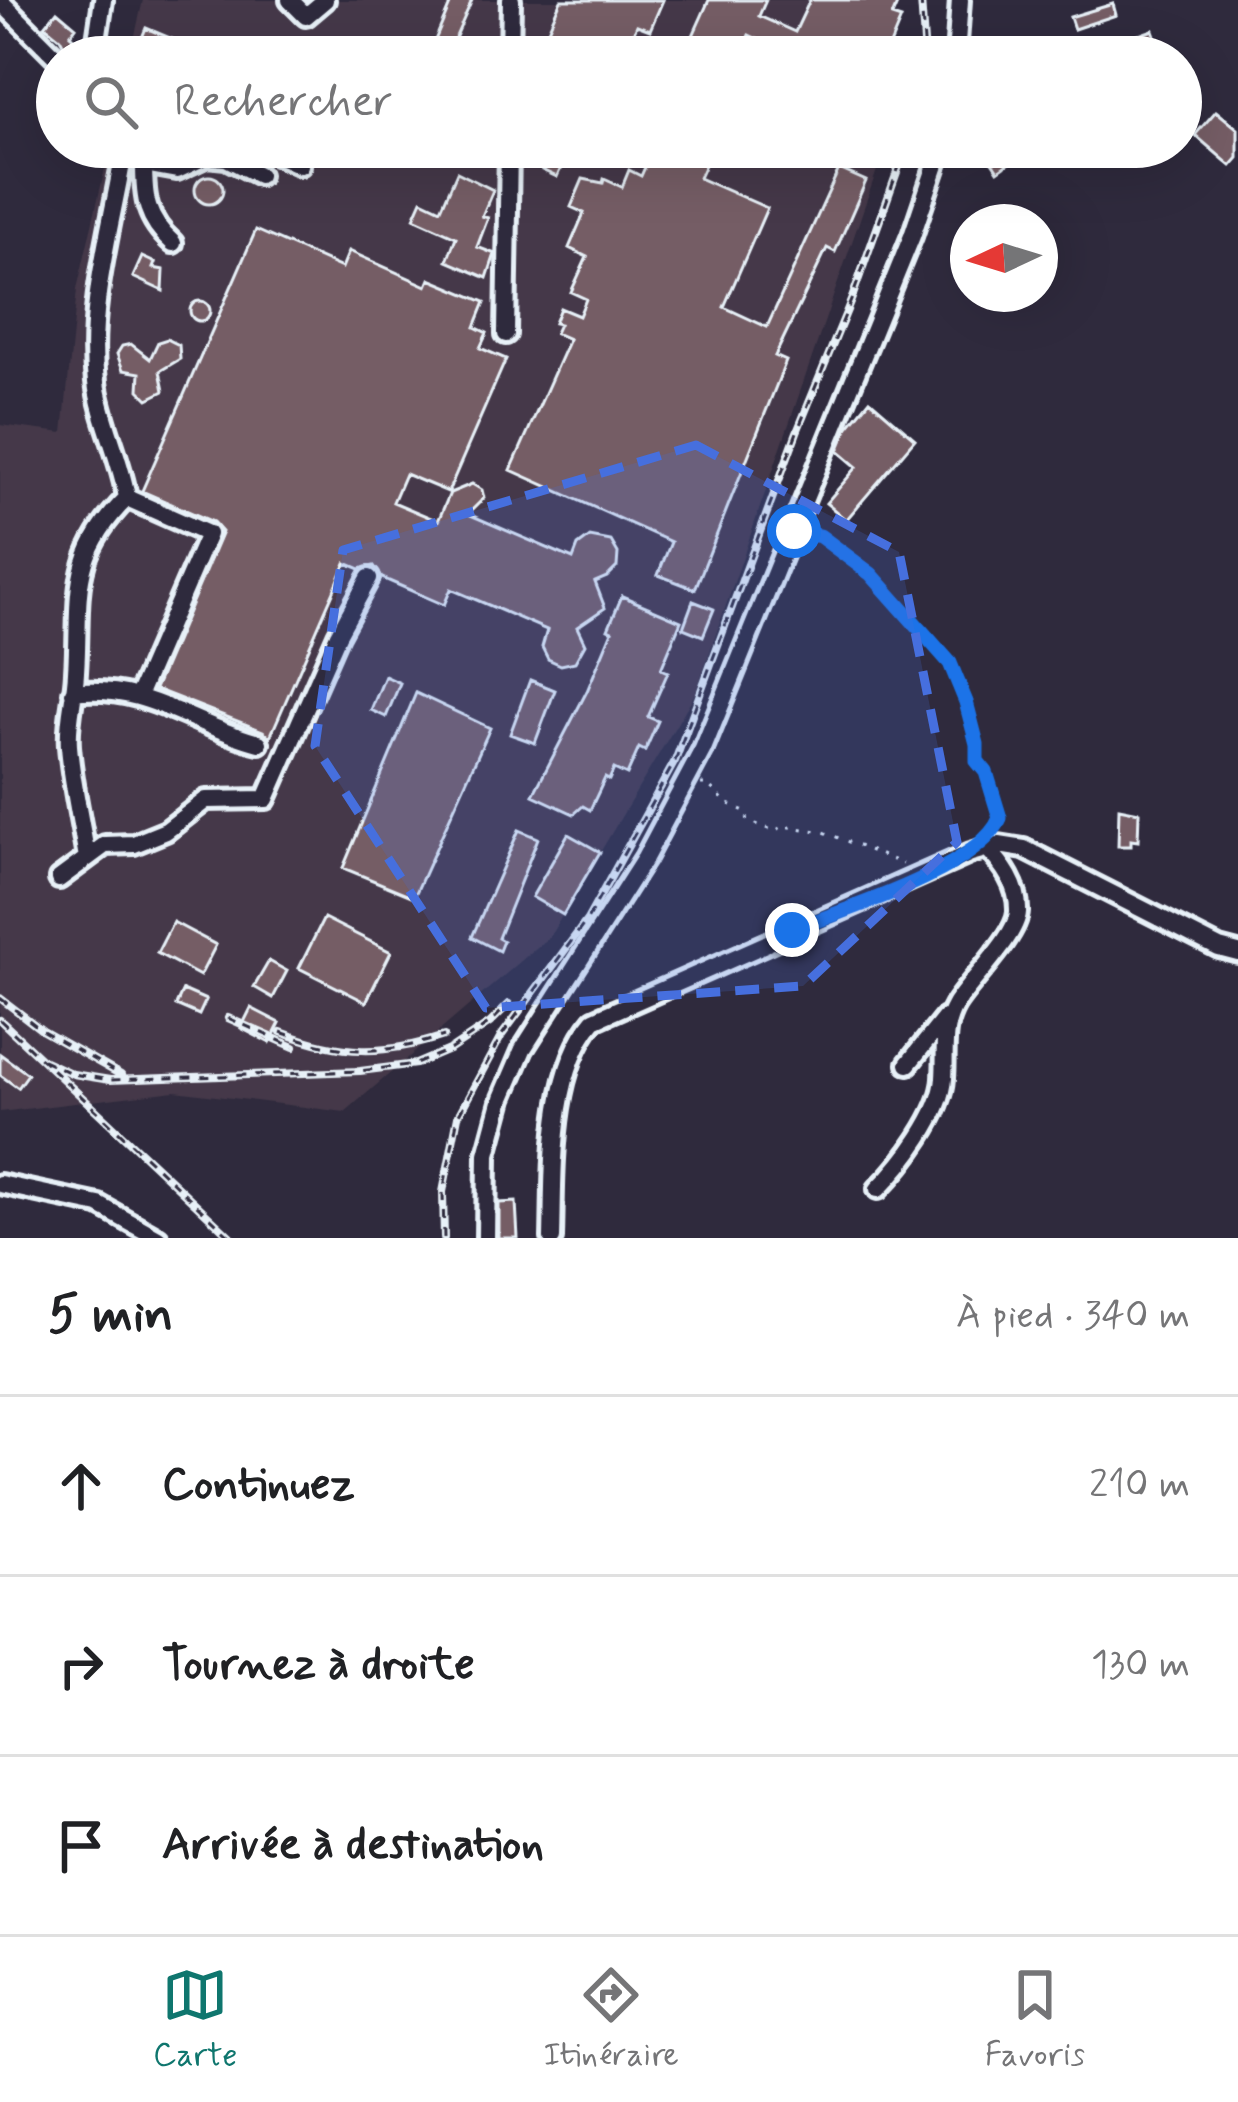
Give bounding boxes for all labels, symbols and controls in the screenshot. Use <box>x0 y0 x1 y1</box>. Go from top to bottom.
search box <box>36 36 1202 168</box>
icon: search <box>78 69 144 135</box>
text: Rechercher <box>174 73 393 132</box>
north arrow <box>950 204 1058 312</box>
route start <box>767 504 821 558</box>
route end <box>765 903 819 957</box>
text: 5 min <box>48 1283 173 1349</box>
text: À pied · 340 m <box>956 1291 1190 1342</box>
icon: ahead <box>48 1453 114 1519</box>
text: Continuez <box>162 1456 355 1515</box>
text: 210 m <box>1089 1460 1190 1511</box>
icon: right <box>48 1633 114 1699</box>
text: Tournez à droite <box>162 1636 475 1695</box>
text: 130 m <box>1091 1640 1190 1691</box>
icon: arrive <box>48 1813 114 1879</box>
text: Arrivée à destination <box>162 1816 544 1875</box>
tab: Carte <box>153 1962 238 2078</box>
tab: Itinéraire <box>543 1962 679 2078</box>
tab: Favoris <box>985 1962 1085 2078</box>

